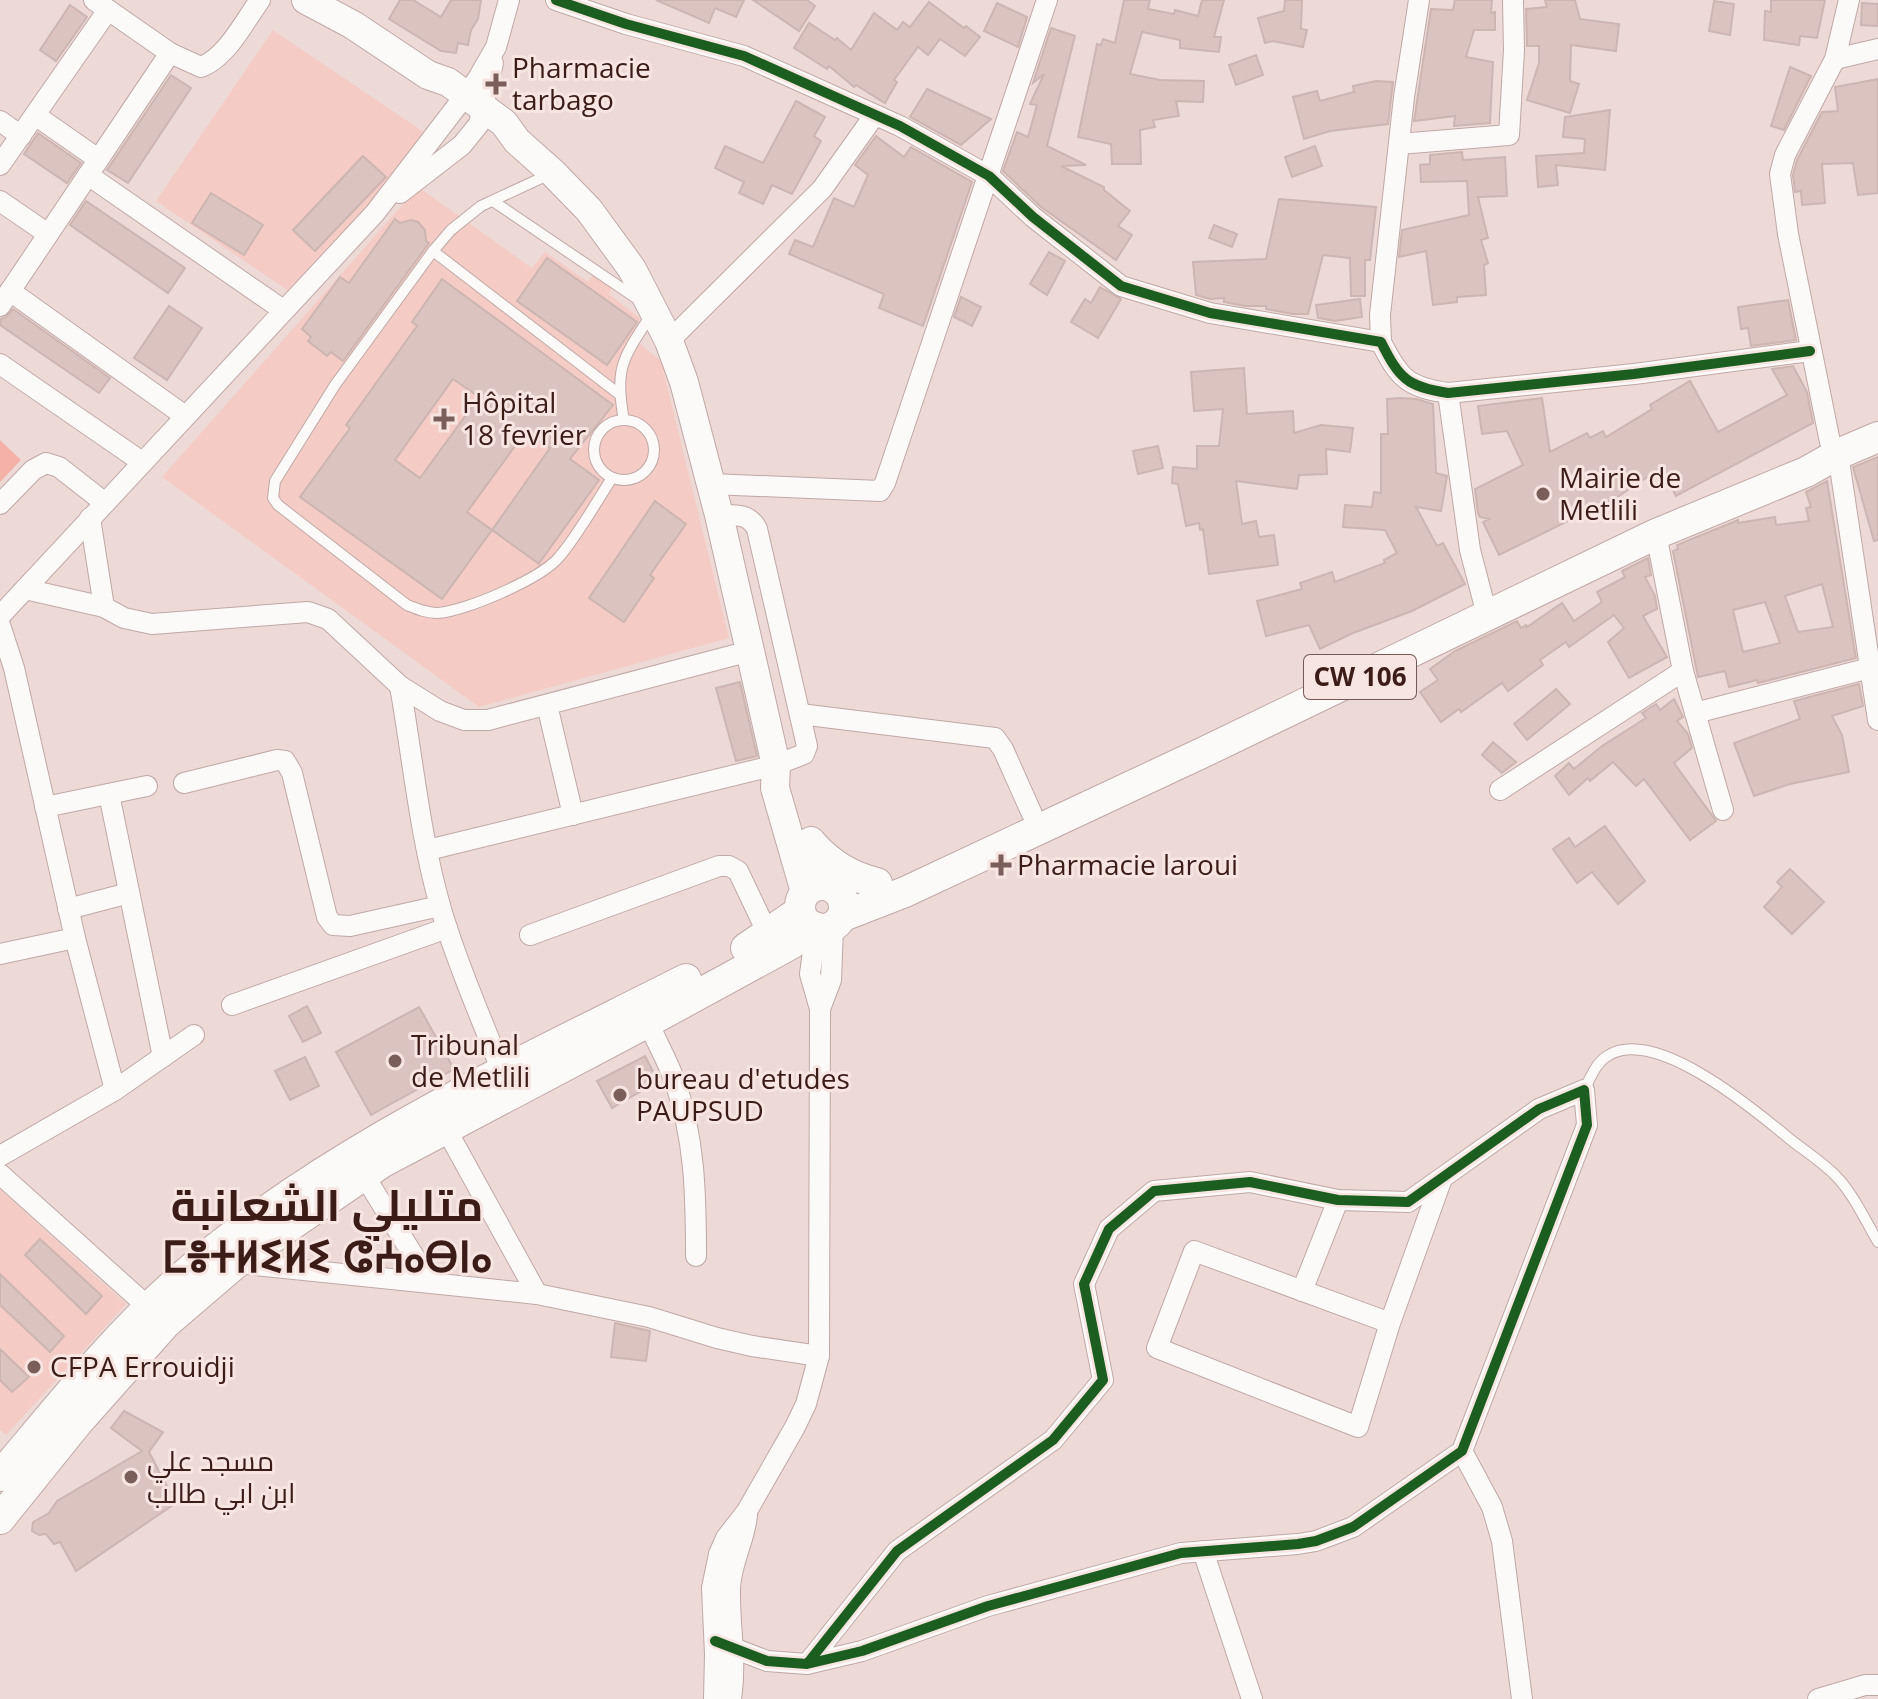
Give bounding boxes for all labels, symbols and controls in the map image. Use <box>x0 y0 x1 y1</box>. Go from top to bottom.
place label: Pharmacie tarbago <box>512 48 651 118</box>
marker: Pharmacie tarbago <box>487 75 505 93</box>
place label: Hôpital 18 fevrier <box>462 383 587 453</box>
marker: Hôpital 18 fevrier <box>433 408 455 430</box>
place label: Mairie de Metlili <box>1559 458 1681 528</box>
marker: Mairie de Metlili <box>1534 485 1552 503</box>
road number: CW 106 <box>1304 655 1416 699</box>
place label: Pharmacie laroui <box>1017 845 1238 883</box>
marker: Pharmacie laroui <box>992 856 1010 874</box>
place label: Tribunal de Metlili <box>411 1025 530 1095</box>
marker: Tribunal de Metlili <box>386 1052 404 1070</box>
place label: bureau d'etudes PAUPSUD <box>636 1059 850 1129</box>
marker: bureau d'etudes PAUPSUD <box>611 1086 629 1104</box>
district label: متليلي الشعانبة ⵎⴻⵜⵍⵉⵍⵉ ⵛⵄⴰⴱⵏⴰ <box>162 1174 492 1285</box>
place label: CFPA Errouidji <box>50 1347 235 1385</box>
marker: CFPA Errouidji <box>25 1358 43 1376</box>
place label: مسجد علي ابن ابي طالب <box>147 1441 296 1515</box>
marker: مسجد علي ابن ابي طالب <box>122 1468 140 1486</box>

